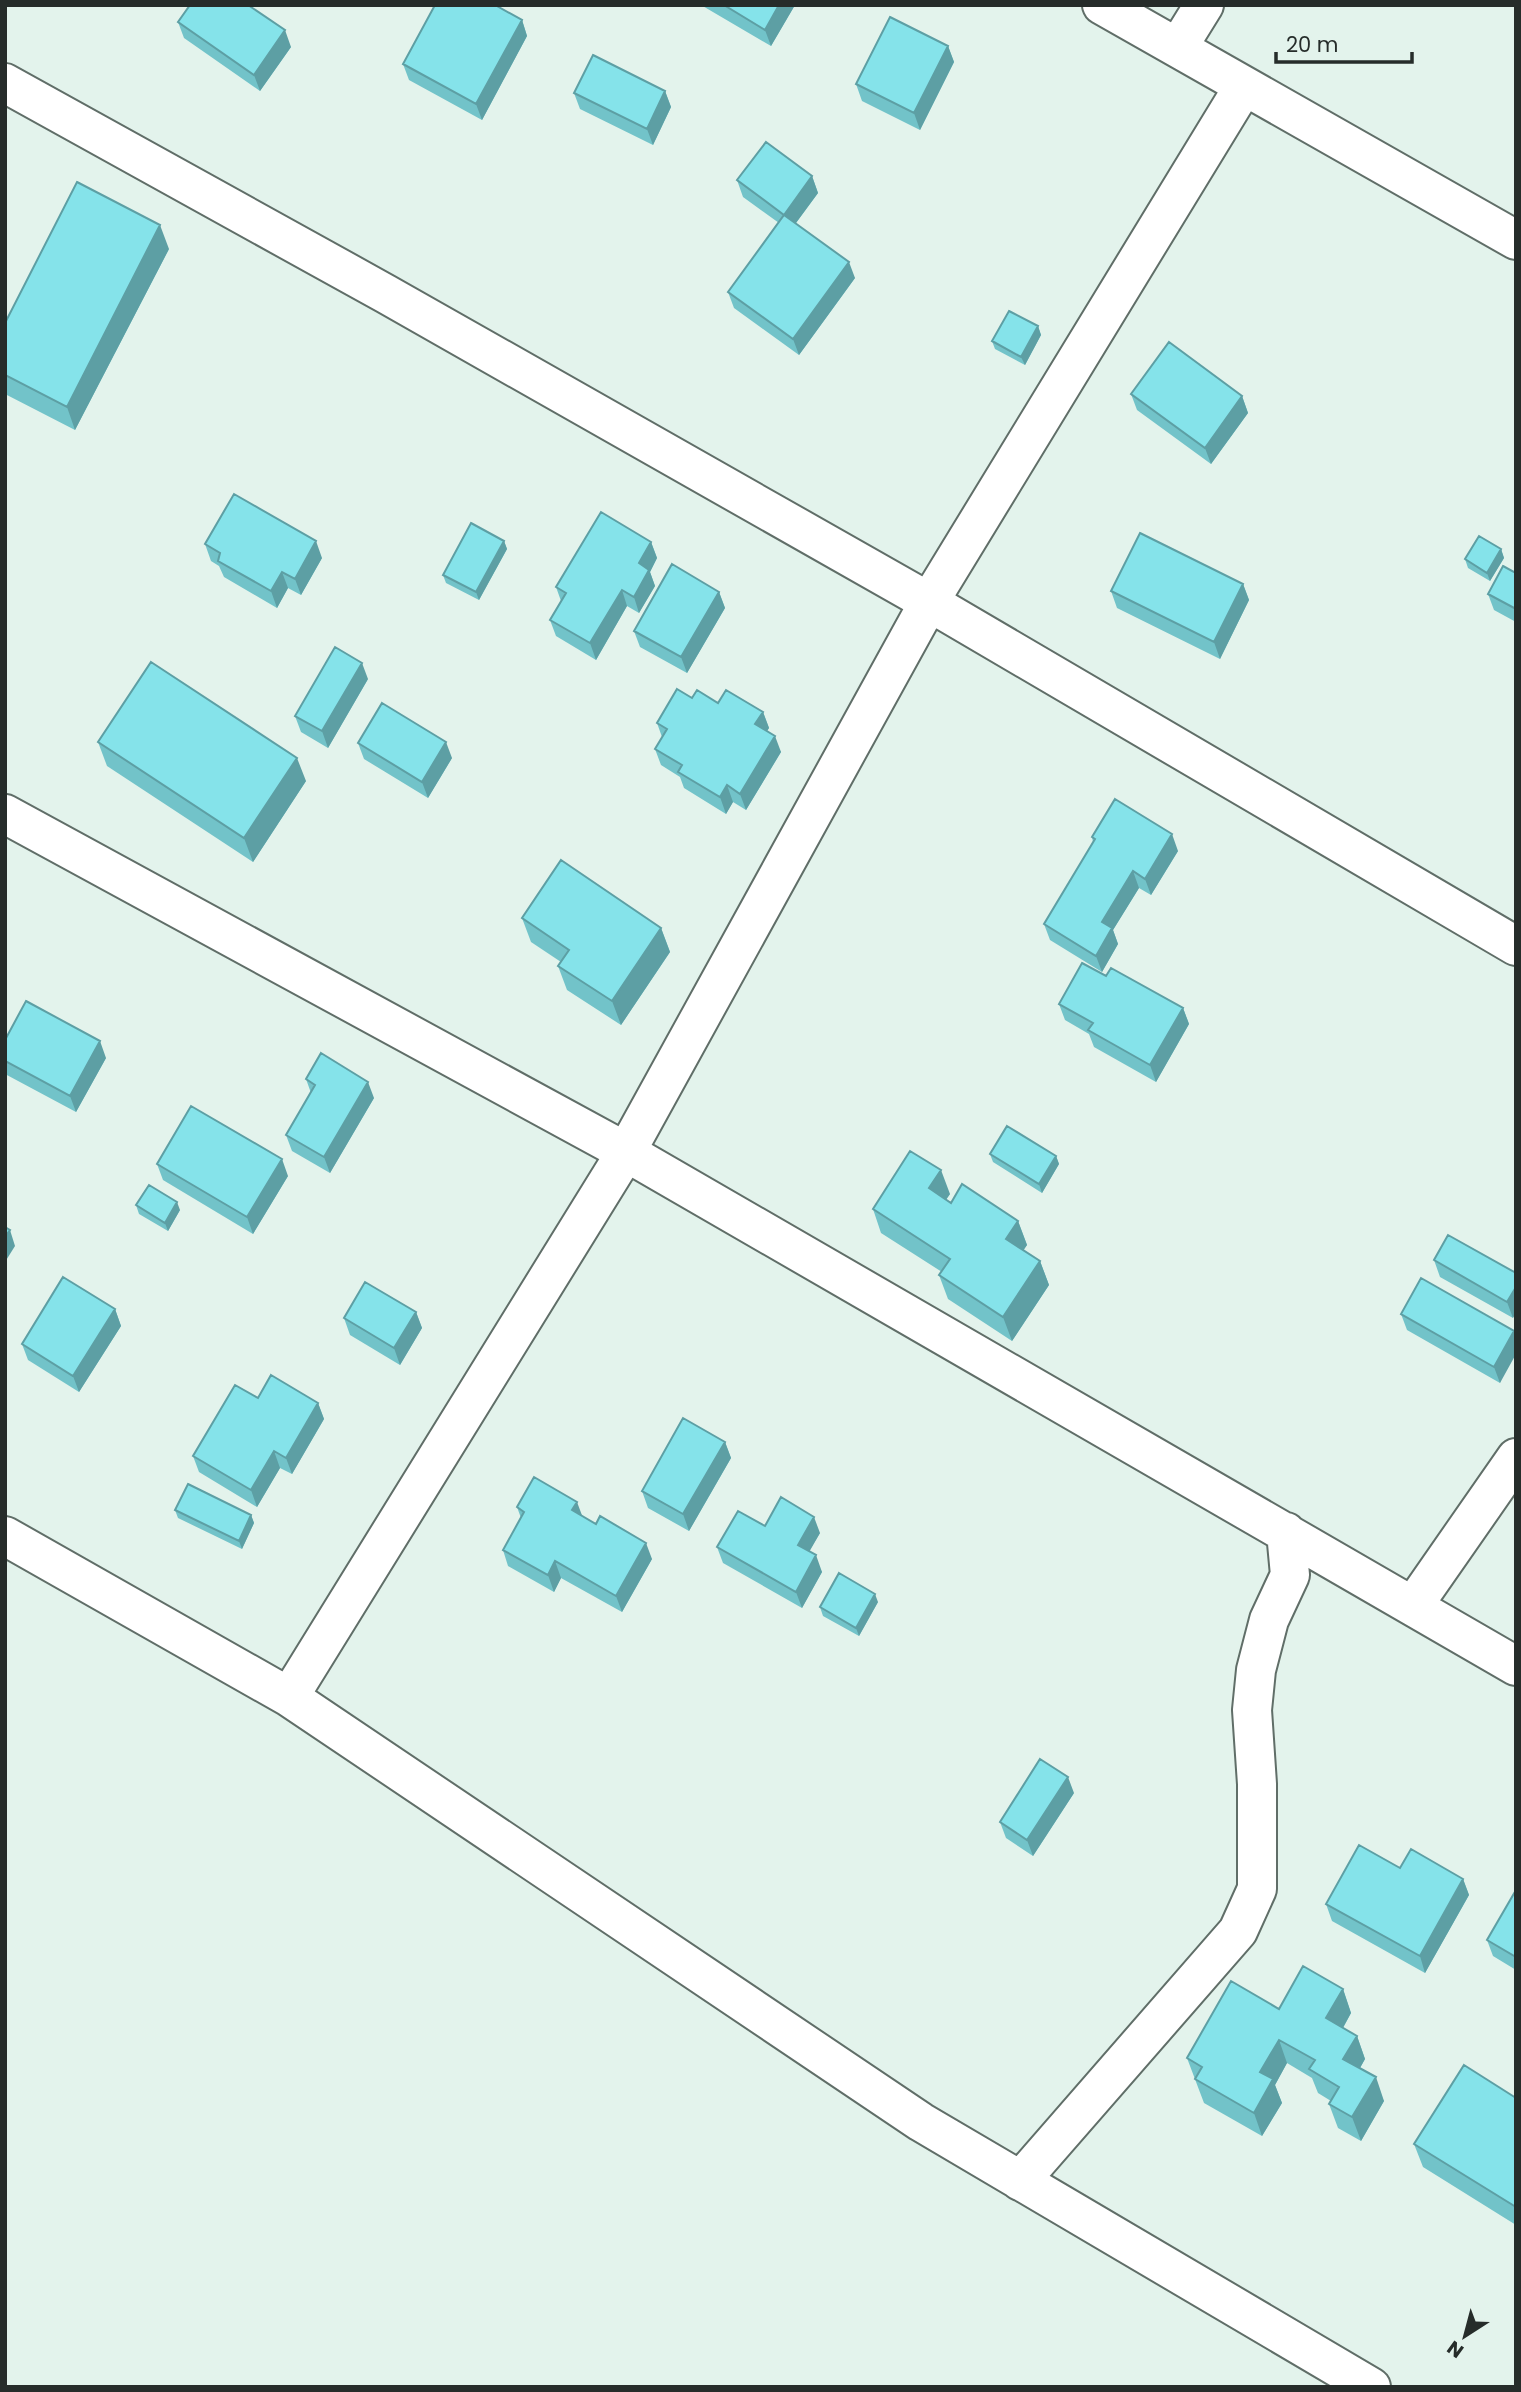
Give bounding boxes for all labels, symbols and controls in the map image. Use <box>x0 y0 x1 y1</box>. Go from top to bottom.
scale bar <box>1276 21 1412 65</box>
text: 20 m <box>1286 30 1339 59</box>
north arrow <box>1430 2301 1500 2371</box>
text: N <box>1442 2334 1469 2364</box>

